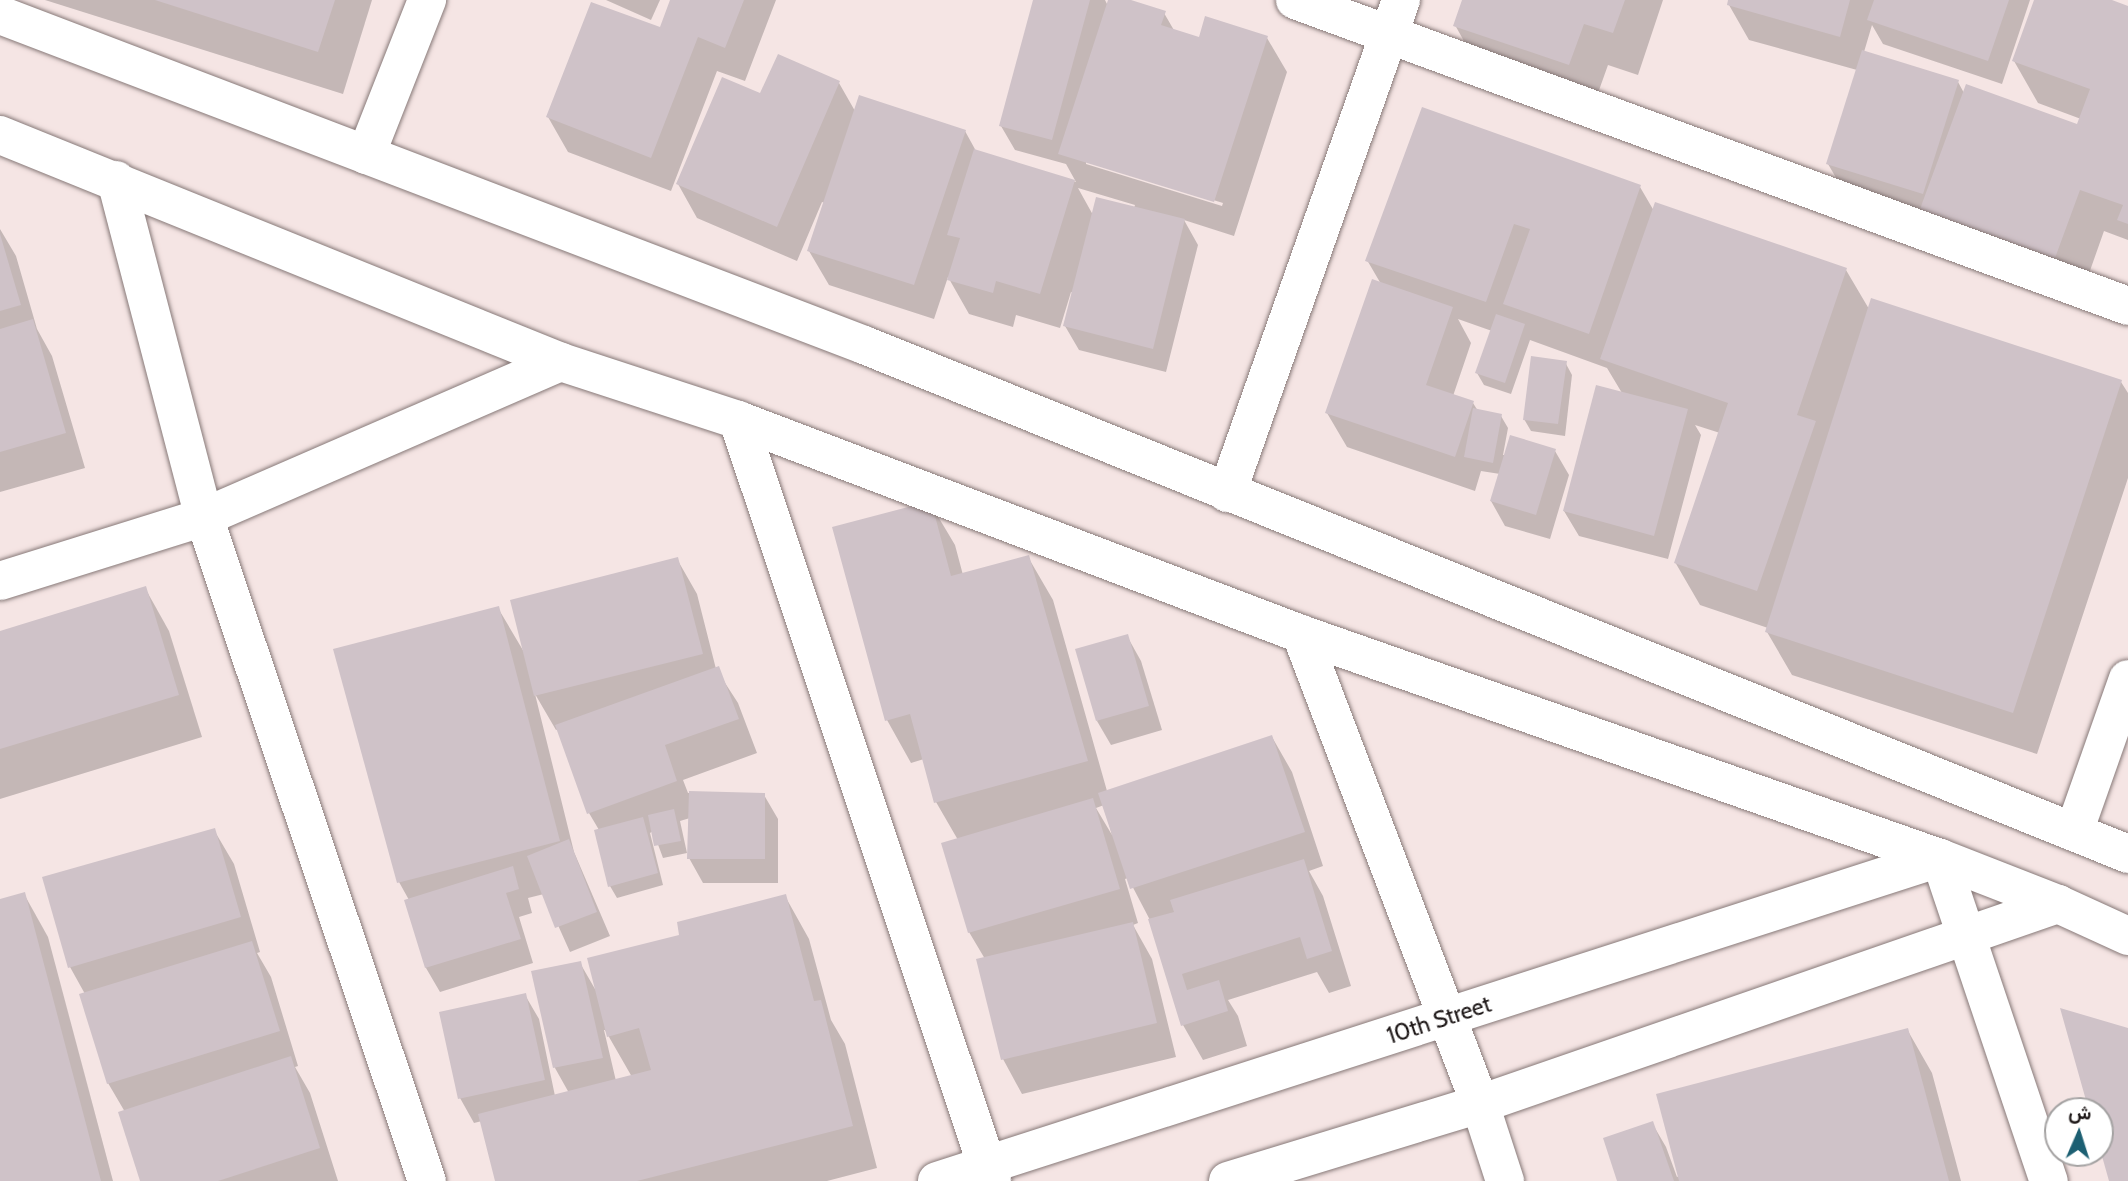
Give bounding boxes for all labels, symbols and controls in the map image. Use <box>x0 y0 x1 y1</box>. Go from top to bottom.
street label: 10th Street <box>1383 990 1495 1050</box>
north arrow <box>2044 1097 2114 1167</box>
text: ش <box>2068 1100 2092 1125</box>

